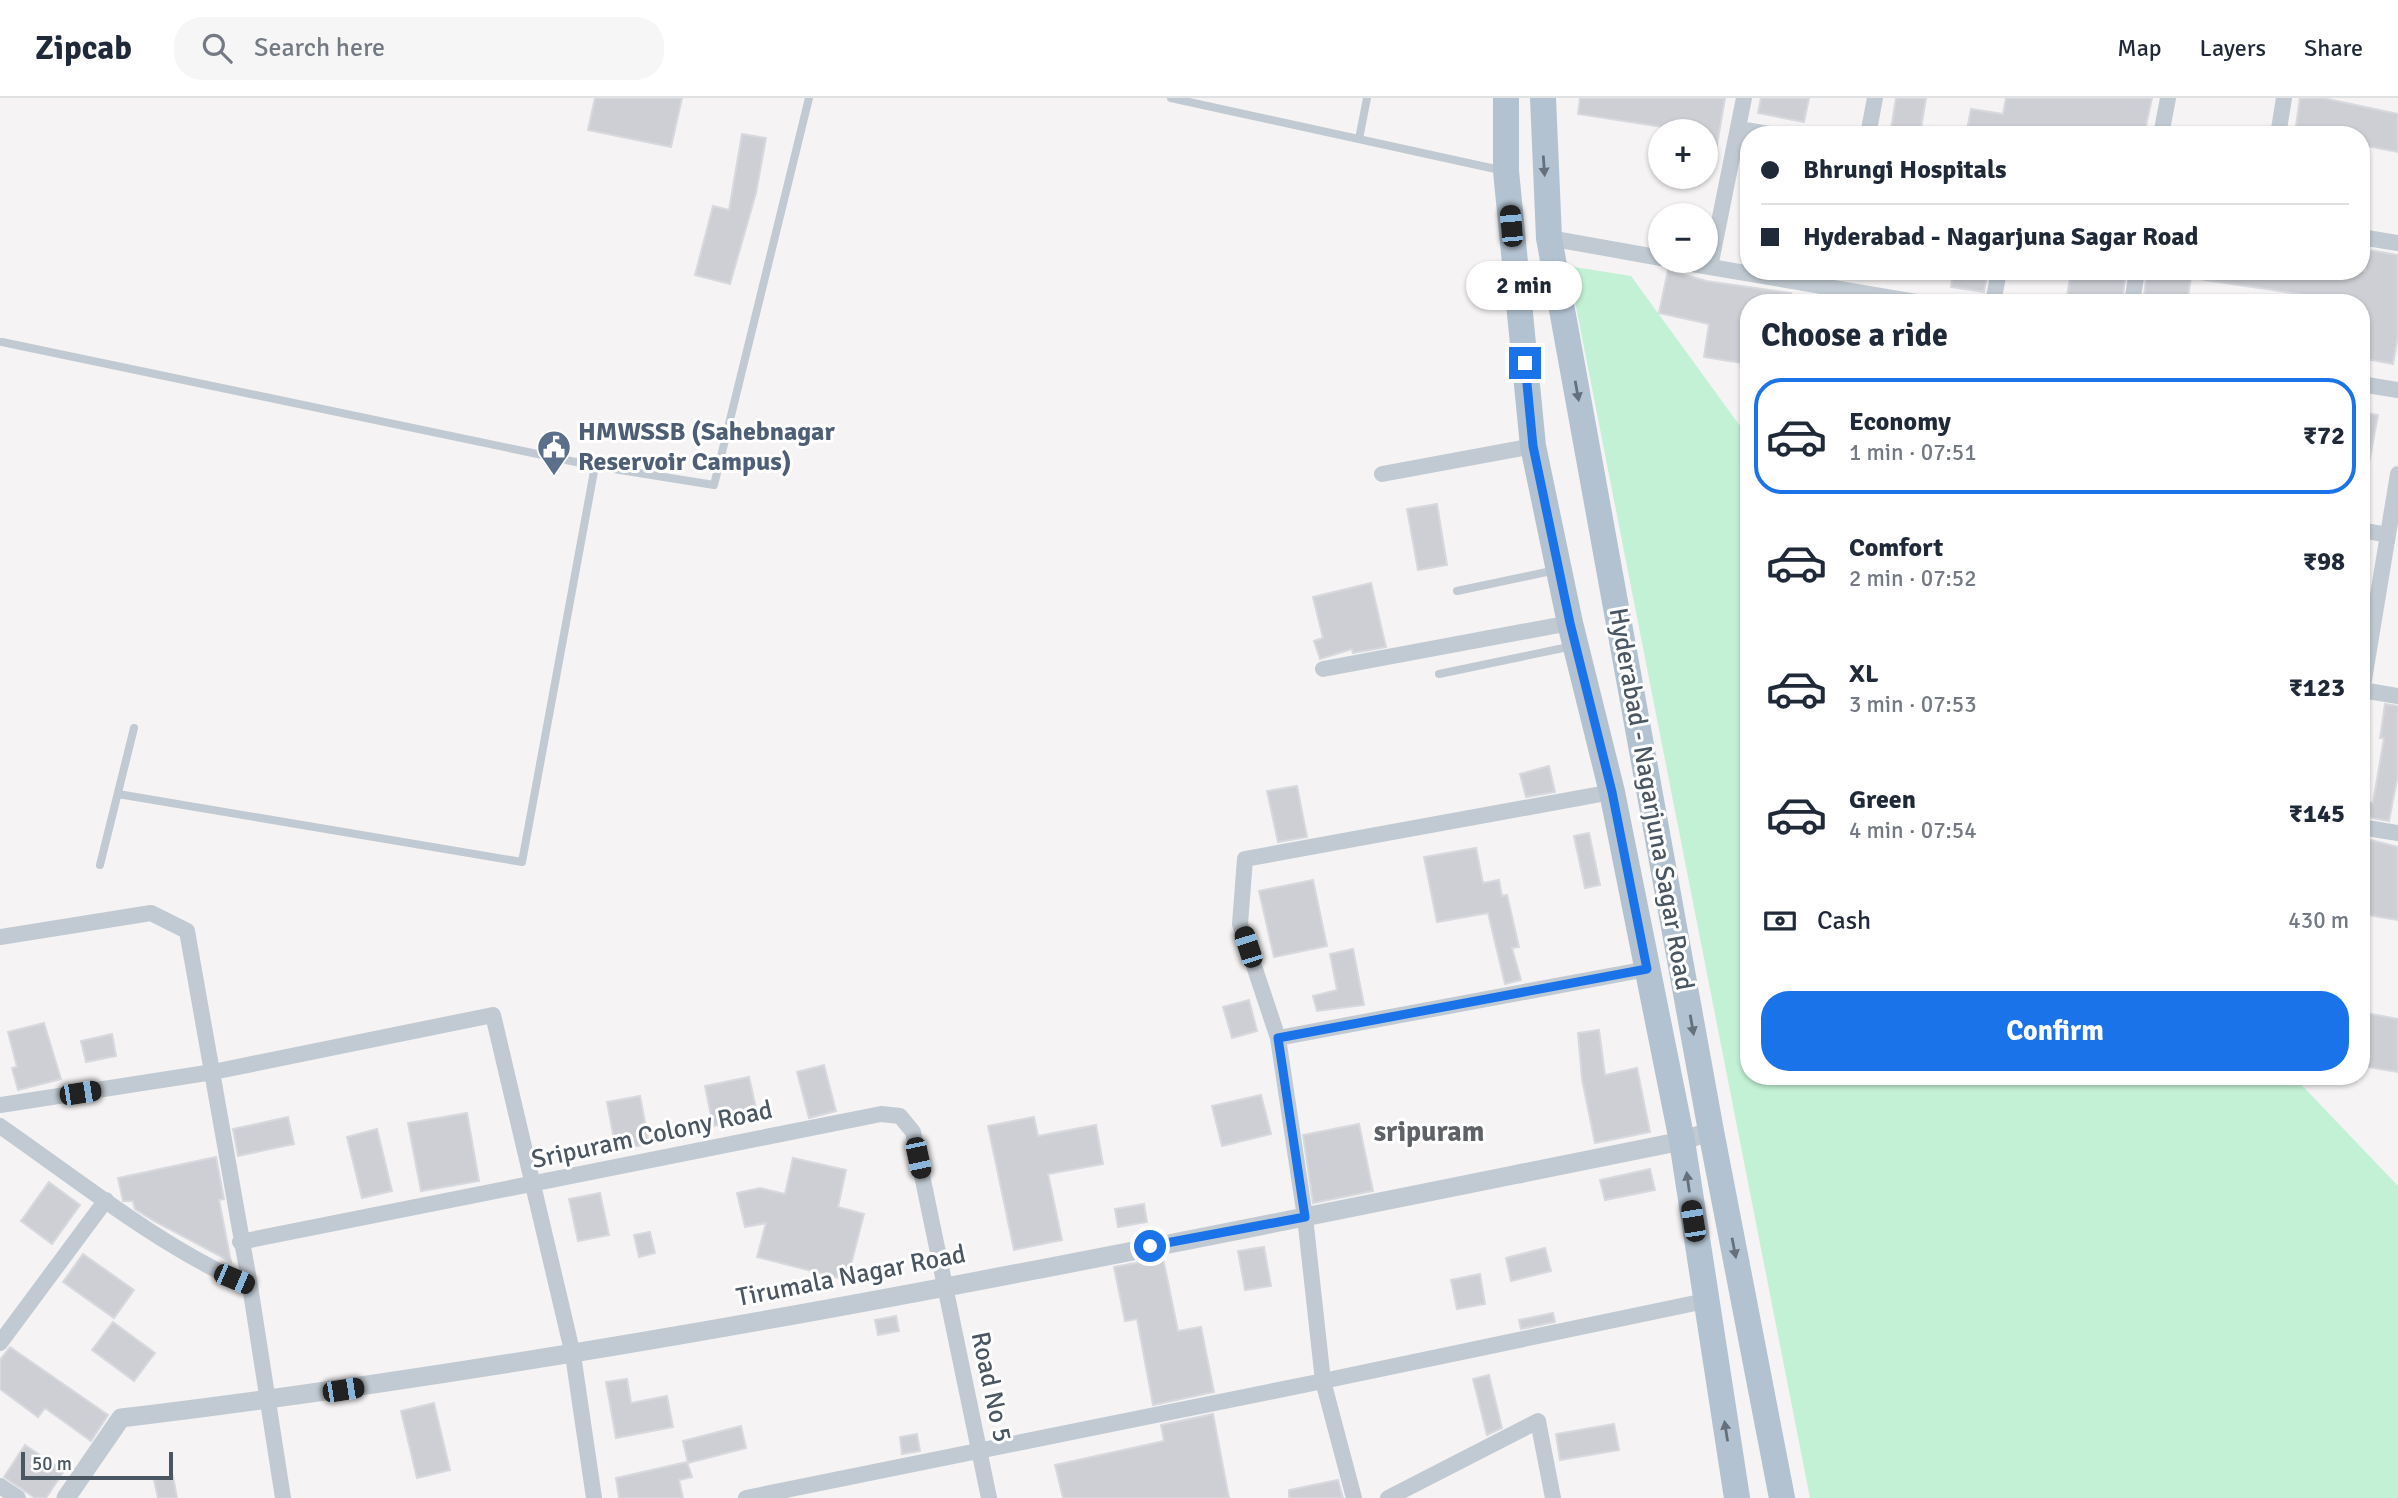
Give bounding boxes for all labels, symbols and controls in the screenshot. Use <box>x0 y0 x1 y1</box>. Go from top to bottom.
search box <box>174 17 664 80</box>
text: Zipcab <box>35 28 132 69</box>
icon: search <box>198 29 236 67</box>
text: Search here <box>254 32 385 64</box>
text: Map <box>2117 33 2162 63</box>
text: Layers <box>2200 33 2266 63</box>
text: Share <box>2304 33 2363 63</box>
map controls <box>1648 119 1718 273</box>
button: + <box>1648 119 1718 189</box>
text: Bhrungi Hospitals <box>1803 154 2007 186</box>
one-way arrow <box>1539 155 1550 177</box>
button: − <box>1648 203 1718 273</box>
car <box>1499 204 1524 248</box>
text: Hyderabad - Nagarjuna Sagar Road <box>1803 221 2198 253</box>
callout: 2 min <box>1467 261 1583 310</box>
text: 2 min <box>1496 271 1552 300</box>
text: Choose a ride <box>1761 316 1948 355</box>
route end <box>1509 347 1541 379</box>
one-way arrow <box>1572 380 1583 402</box>
icon: car <box>1765 405 1828 468</box>
text: Economy <box>1849 406 1951 438</box>
place label: HMWSSB (Sahebnagar Reservoir Campus) <box>578 416 835 478</box>
text: ₹72 <box>2303 420 2345 452</box>
public building icon: HMWSSB (Sahebnagar Reservoir Campus) <box>535 428 573 477</box>
text: 1 min · 07:51 <box>1849 438 1977 467</box>
icon: car <box>1765 531 1828 594</box>
text: Comfort <box>1849 532 1943 564</box>
text: ₹98 <box>2303 546 2345 578</box>
text: 2 min · 07:52 <box>1849 564 1977 593</box>
street label: Hyderabad - Nagarjuna Sagar Road <box>1602 605 1700 993</box>
icon: car <box>1765 657 1828 720</box>
text: XL <box>1849 658 1879 690</box>
text: ₹123 <box>2289 672 2345 704</box>
text: 3 min · 07:53 <box>1849 690 1977 719</box>
icon: car <box>1765 783 1828 846</box>
text: Green <box>1849 784 1916 816</box>
text: ₹145 <box>2289 798 2345 830</box>
text: 4 min · 07:54 <box>1849 816 1977 845</box>
icon: cash <box>1761 902 1799 940</box>
text: Cash <box>1817 905 1871 937</box>
text: 430 m <box>2288 906 2349 935</box>
car <box>1232 924 1265 970</box>
button: Confirm <box>1761 991 2349 1071</box>
one-way arrow <box>1686 1014 1697 1036</box>
car <box>58 1079 103 1107</box>
street label: Sripuram Colony Road <box>528 1094 776 1176</box>
district label: sripuram <box>1374 1115 1484 1149</box>
car <box>904 1135 933 1181</box>
one-way arrow <box>1682 1170 1693 1192</box>
car <box>1680 1199 1707 1243</box>
route start <box>1134 1230 1166 1262</box>
one-way arrow <box>1728 1237 1739 1259</box>
street label: Tirumala Nagar Road <box>734 1238 968 1314</box>
car <box>211 1261 258 1297</box>
street label: Road No 5 <box>964 1329 1018 1445</box>
car <box>321 1376 366 1404</box>
one-way arrow <box>1720 1420 1731 1442</box>
scale bar <box>21 1449 173 1481</box>
text: 50 m <box>32 1452 72 1476</box>

